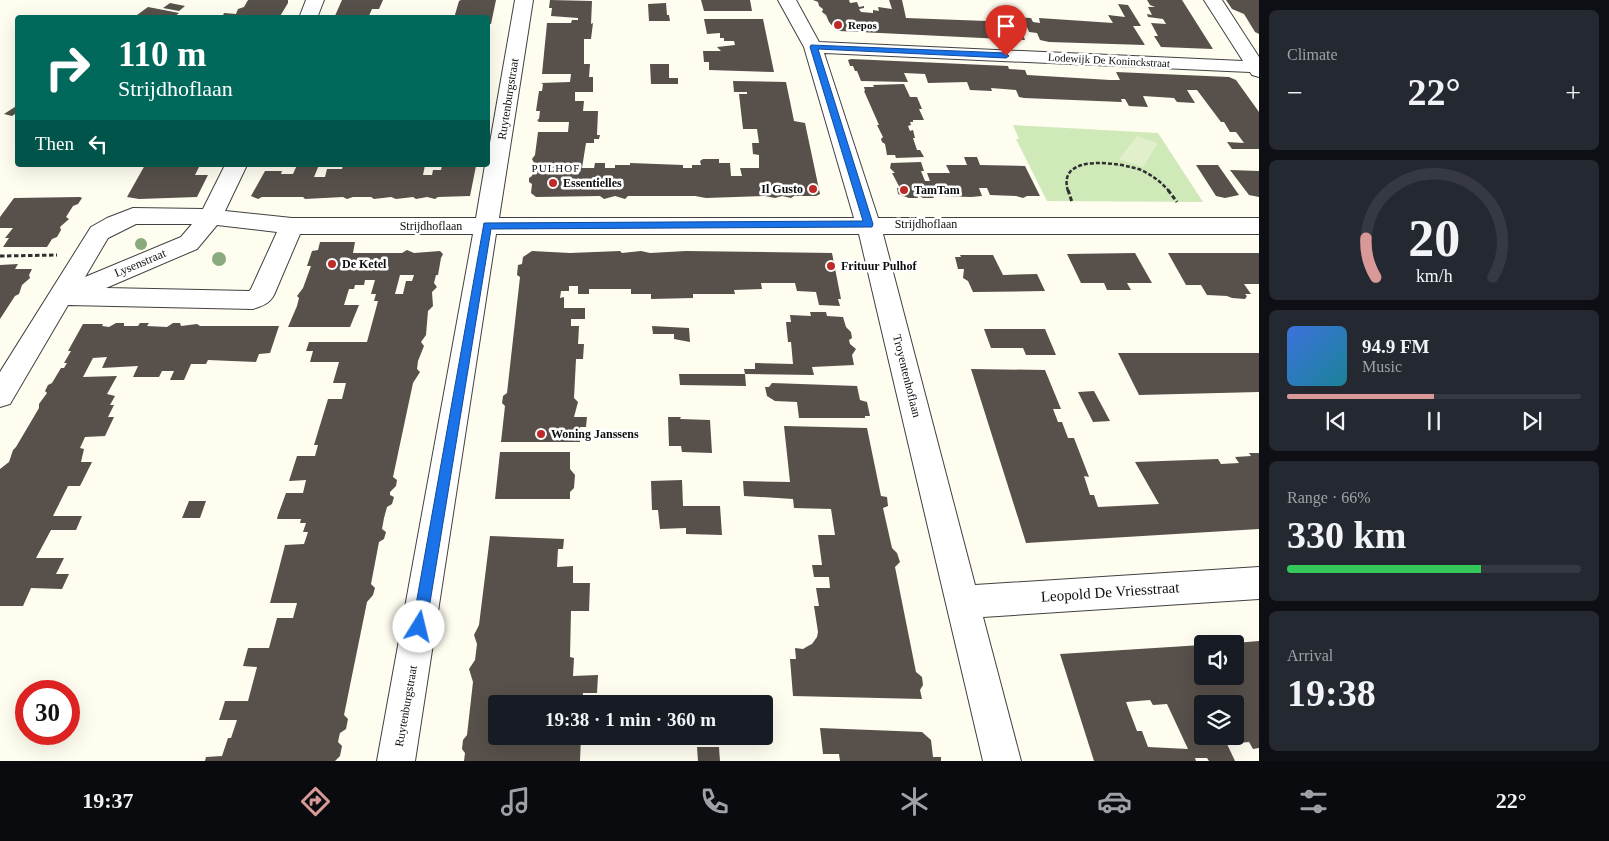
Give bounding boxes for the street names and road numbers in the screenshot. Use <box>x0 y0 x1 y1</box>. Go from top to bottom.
street label: Lodewijk De Koninckstraat <box>1048 51 1170 69</box>
street label: Ruytenburgstraat <box>495 57 521 141</box>
street label: Strijdhoflaan <box>895 217 957 231</box>
street label: Strijdhoflaan <box>400 219 462 233</box>
street label: Lysenstraat <box>112 246 168 280</box>
street label: Troyentenhoflaan <box>890 333 924 419</box>
street label: Leopold De Vriesstraat <box>1040 579 1181 605</box>
street label: Ruytenburgstraat <box>392 664 420 748</box>

